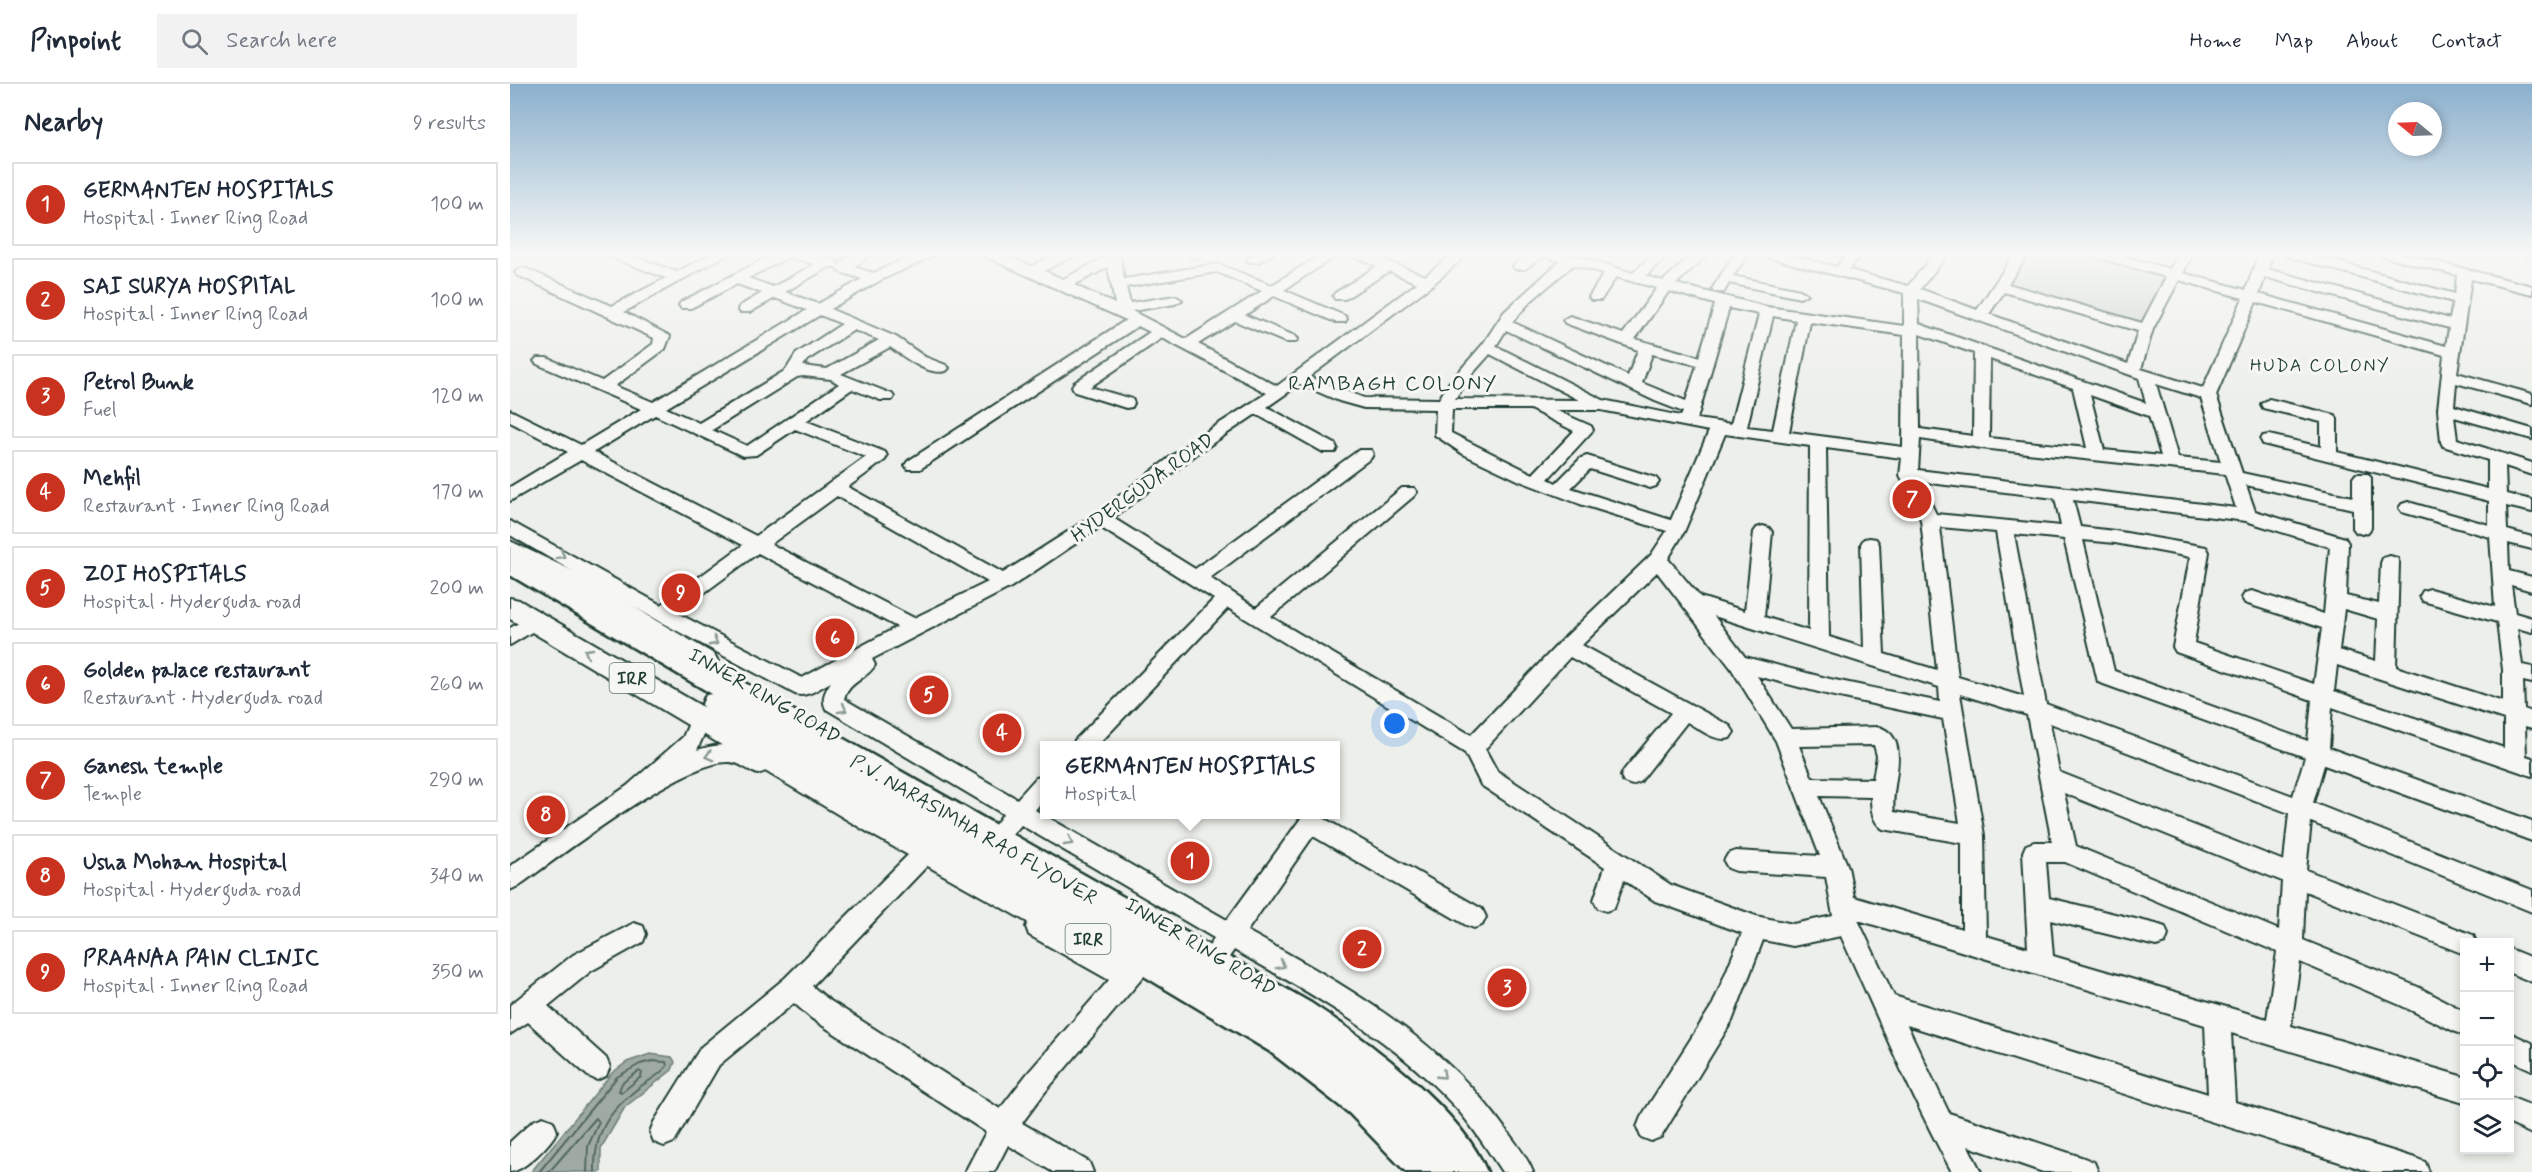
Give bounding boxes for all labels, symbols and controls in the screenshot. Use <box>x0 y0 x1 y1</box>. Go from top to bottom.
search box <box>157 14 577 68</box>
text: Pinpoint <box>30 23 121 60</box>
icon: search <box>178 25 211 58</box>
text: Search here <box>226 27 337 55</box>
text: Home <box>2190 27 2242 55</box>
text: Map <box>2275 27 2313 55</box>
text: About <box>2346 27 2398 55</box>
text: Contact <box>2431 27 2502 55</box>
north arrow <box>2388 102 2442 156</box>
text: Nearby <box>24 106 103 140</box>
text: 9 results <box>413 110 486 137</box>
text: GERMANTEN HOSPITALS <box>83 177 333 205</box>
text: 1 <box>41 191 50 218</box>
text: 100 m <box>430 191 484 218</box>
text: Hospital · Inner Ring Road <box>83 205 308 232</box>
text: SAI SURYA HOSPITAL <box>83 273 295 301</box>
text: 2 <box>41 287 50 314</box>
text: 100 m <box>430 287 484 314</box>
text: Hospital · Inner Ring Road <box>83 301 308 328</box>
district label: HUDA COLONY <box>2250 354 2390 378</box>
text: Petrol Bunk <box>83 369 194 397</box>
district label: RAMBAGH COLONY <box>1288 370 1498 398</box>
text: 3 <box>41 383 50 410</box>
text: 120 m <box>431 383 484 410</box>
text: Fuel <box>83 397 117 424</box>
street label: HYDERGUDA ROAD <box>1066 427 1220 549</box>
text: Mehfil <box>83 465 141 493</box>
pin: 7 <box>1892 476 1932 522</box>
text: 4 <box>40 479 51 506</box>
text: 170 m <box>432 479 484 506</box>
text: Restaurant · Inner Ring Road <box>83 493 330 520</box>
one-way arrow <box>555 548 565 559</box>
text: ZOI HOSPITALS <box>83 561 246 589</box>
pin: 9 <box>662 570 700 616</box>
text: 5 <box>40 575 52 602</box>
text: 200 m <box>429 575 484 602</box>
text: Hospital · Hyderguda road <box>83 589 301 616</box>
pin: 6 <box>816 616 854 660</box>
one-way arrow <box>708 635 718 646</box>
street label: INNER RING ROAD <box>683 642 845 751</box>
one-way arrow <box>584 648 594 659</box>
text: Golden palace restaurant <box>83 657 311 685</box>
road number: IRR <box>610 663 654 693</box>
text: 6 <box>40 671 51 698</box>
text: 260 m <box>430 671 484 698</box>
pin: 5 <box>910 672 948 718</box>
text: Restaurant · Hyderguda road <box>83 685 323 712</box>
one-way arrow <box>837 702 848 713</box>
your location <box>1380 709 1409 738</box>
pin: 4 <box>982 710 1022 756</box>
popup <box>1040 741 1340 819</box>
street label: P.V. NARASIMHA RAO FLYOVER <box>845 748 1102 912</box>
one-way arrow <box>704 749 714 762</box>
text: Ganesh temple <box>83 753 223 781</box>
text: GERMANTEN HOSPITALS <box>1065 753 1315 781</box>
text: 7 <box>39 767 52 794</box>
text: 290 m <box>429 767 484 794</box>
text: Temple <box>83 781 142 808</box>
text: Hospital <box>1065 781 1136 808</box>
pin: 8 <box>526 792 566 838</box>
one-way arrow <box>1063 834 1073 846</box>
pin: 1 <box>1170 838 1210 884</box>
text: Usha Mohan Hospital <box>83 849 287 877</box>
text: 8 <box>40 863 51 890</box>
text: 340 m <box>429 863 484 890</box>
text: Hospital · Hyderguda road <box>83 877 301 904</box>
street label: INNER RING ROAD <box>1120 892 1281 1003</box>
road number: IRR <box>1066 924 1110 954</box>
pin: 2 <box>1342 926 1382 972</box>
map controls <box>2460 938 2514 1154</box>
button: + <box>2460 938 2514 992</box>
text: PRAANAA PAIN CLINIC <box>83 945 319 973</box>
one-way arrow <box>1275 958 1286 969</box>
text: 9 <box>41 959 50 986</box>
text: 350 m <box>431 959 484 986</box>
pin: 3 <box>1488 966 1526 1010</box>
text: Hospital · Inner Ring Road <box>83 973 308 1000</box>
button: − <box>2460 992 2514 1046</box>
button: locate <box>2460 1046 2514 1100</box>
one-way arrow <box>1435 1068 1445 1079</box>
button: layers <box>2460 1100 2514 1154</box>

